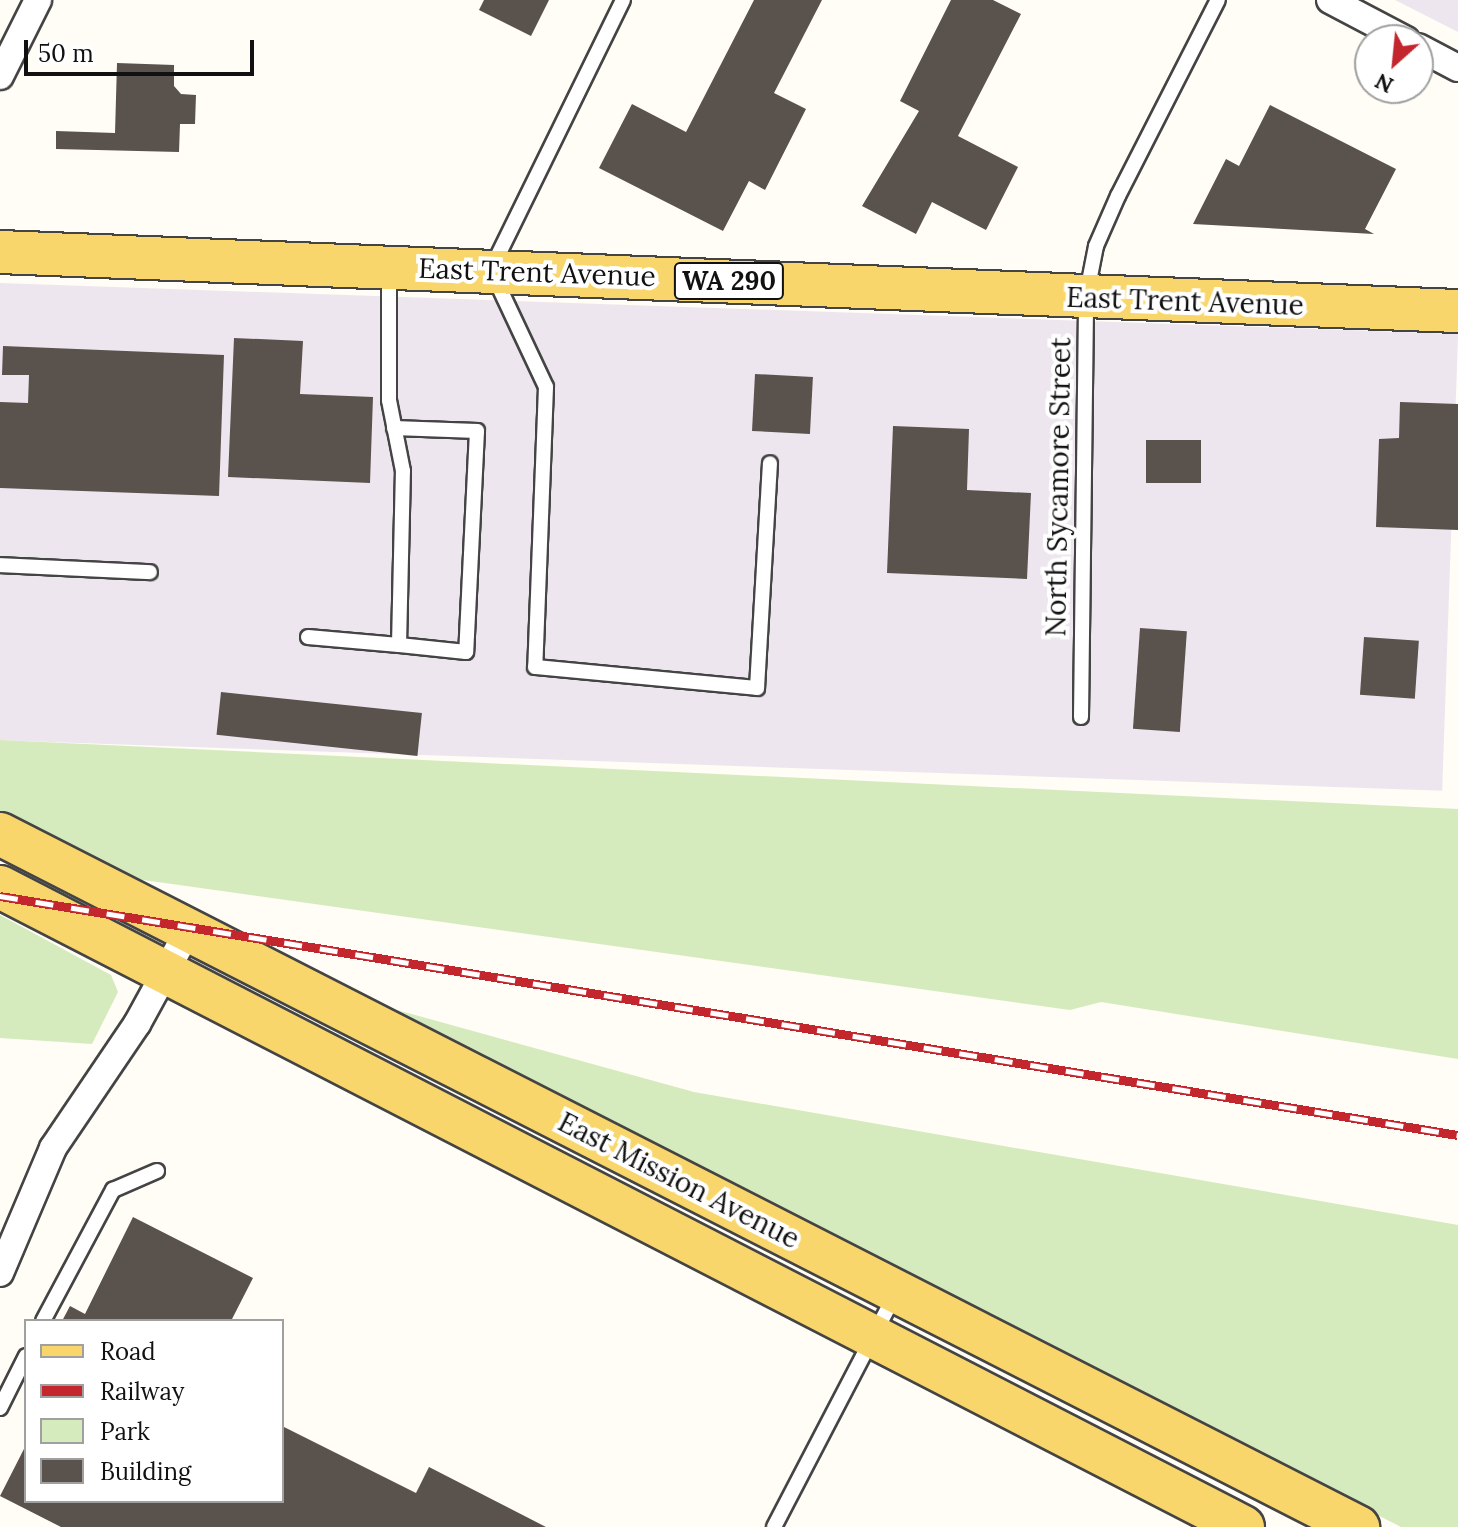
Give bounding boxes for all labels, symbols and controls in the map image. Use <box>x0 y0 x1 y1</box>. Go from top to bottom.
scale bar <box>28 24 258 74</box>
north arrow <box>1354 24 1434 104</box>
text: 50 m <box>38 38 94 69</box>
text: N <box>1370 67 1398 100</box>
street label: East Trent Avenue <box>418 251 656 293</box>
road number: WA 290 <box>673 259 785 303</box>
street label: East Trent Avenue <box>1066 280 1304 322</box>
street label: North Sycamore Street <box>1039 337 1077 637</box>
street label: East Mission Avenue <box>553 1105 805 1255</box>
legend <box>24 1319 284 1503</box>
text: Road <box>100 1336 156 1367</box>
text: Railway <box>100 1376 184 1407</box>
text: Park <box>100 1416 150 1447</box>
text: Building <box>100 1456 191 1487</box>

